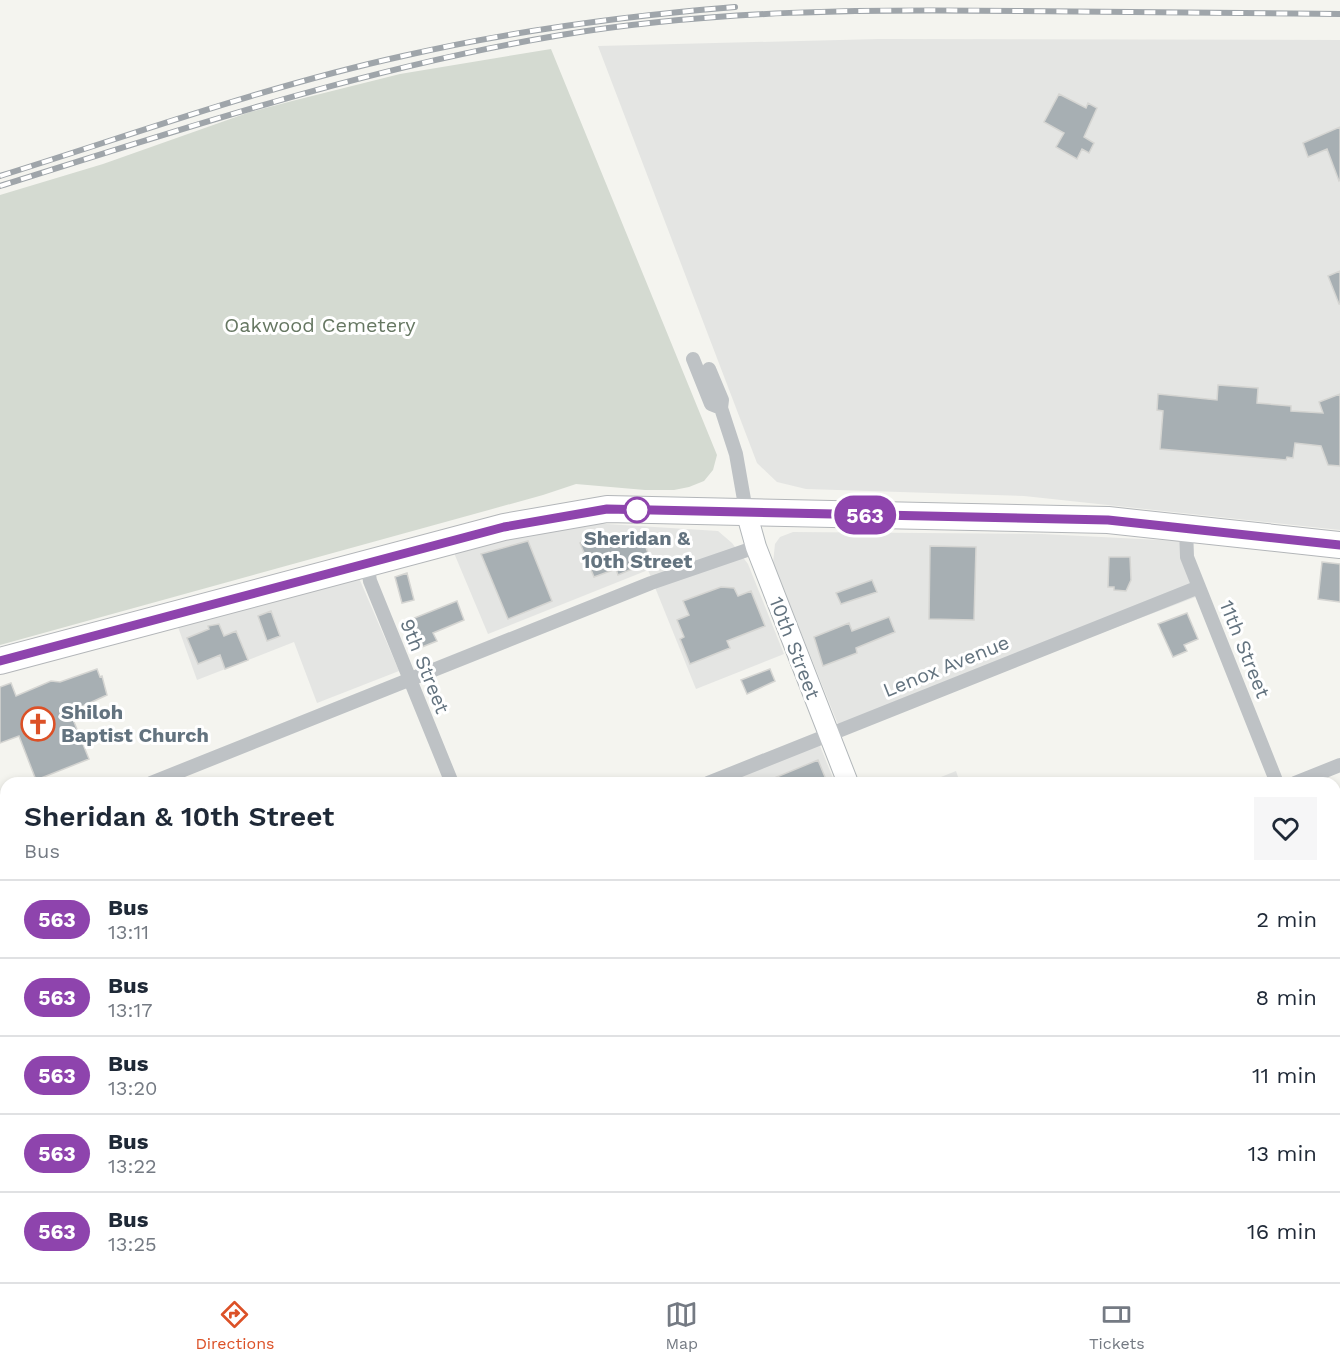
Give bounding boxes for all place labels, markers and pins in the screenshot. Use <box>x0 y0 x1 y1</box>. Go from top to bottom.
marker: Sheridan & 10th Street <box>624 497 650 523</box>
place label: Sheridan & 10th Street <box>582 526 693 573</box>
place label: Shiloh Baptist Church <box>61 700 209 747</box>
church icon: Shiloh Baptist Church <box>20 706 56 742</box>

